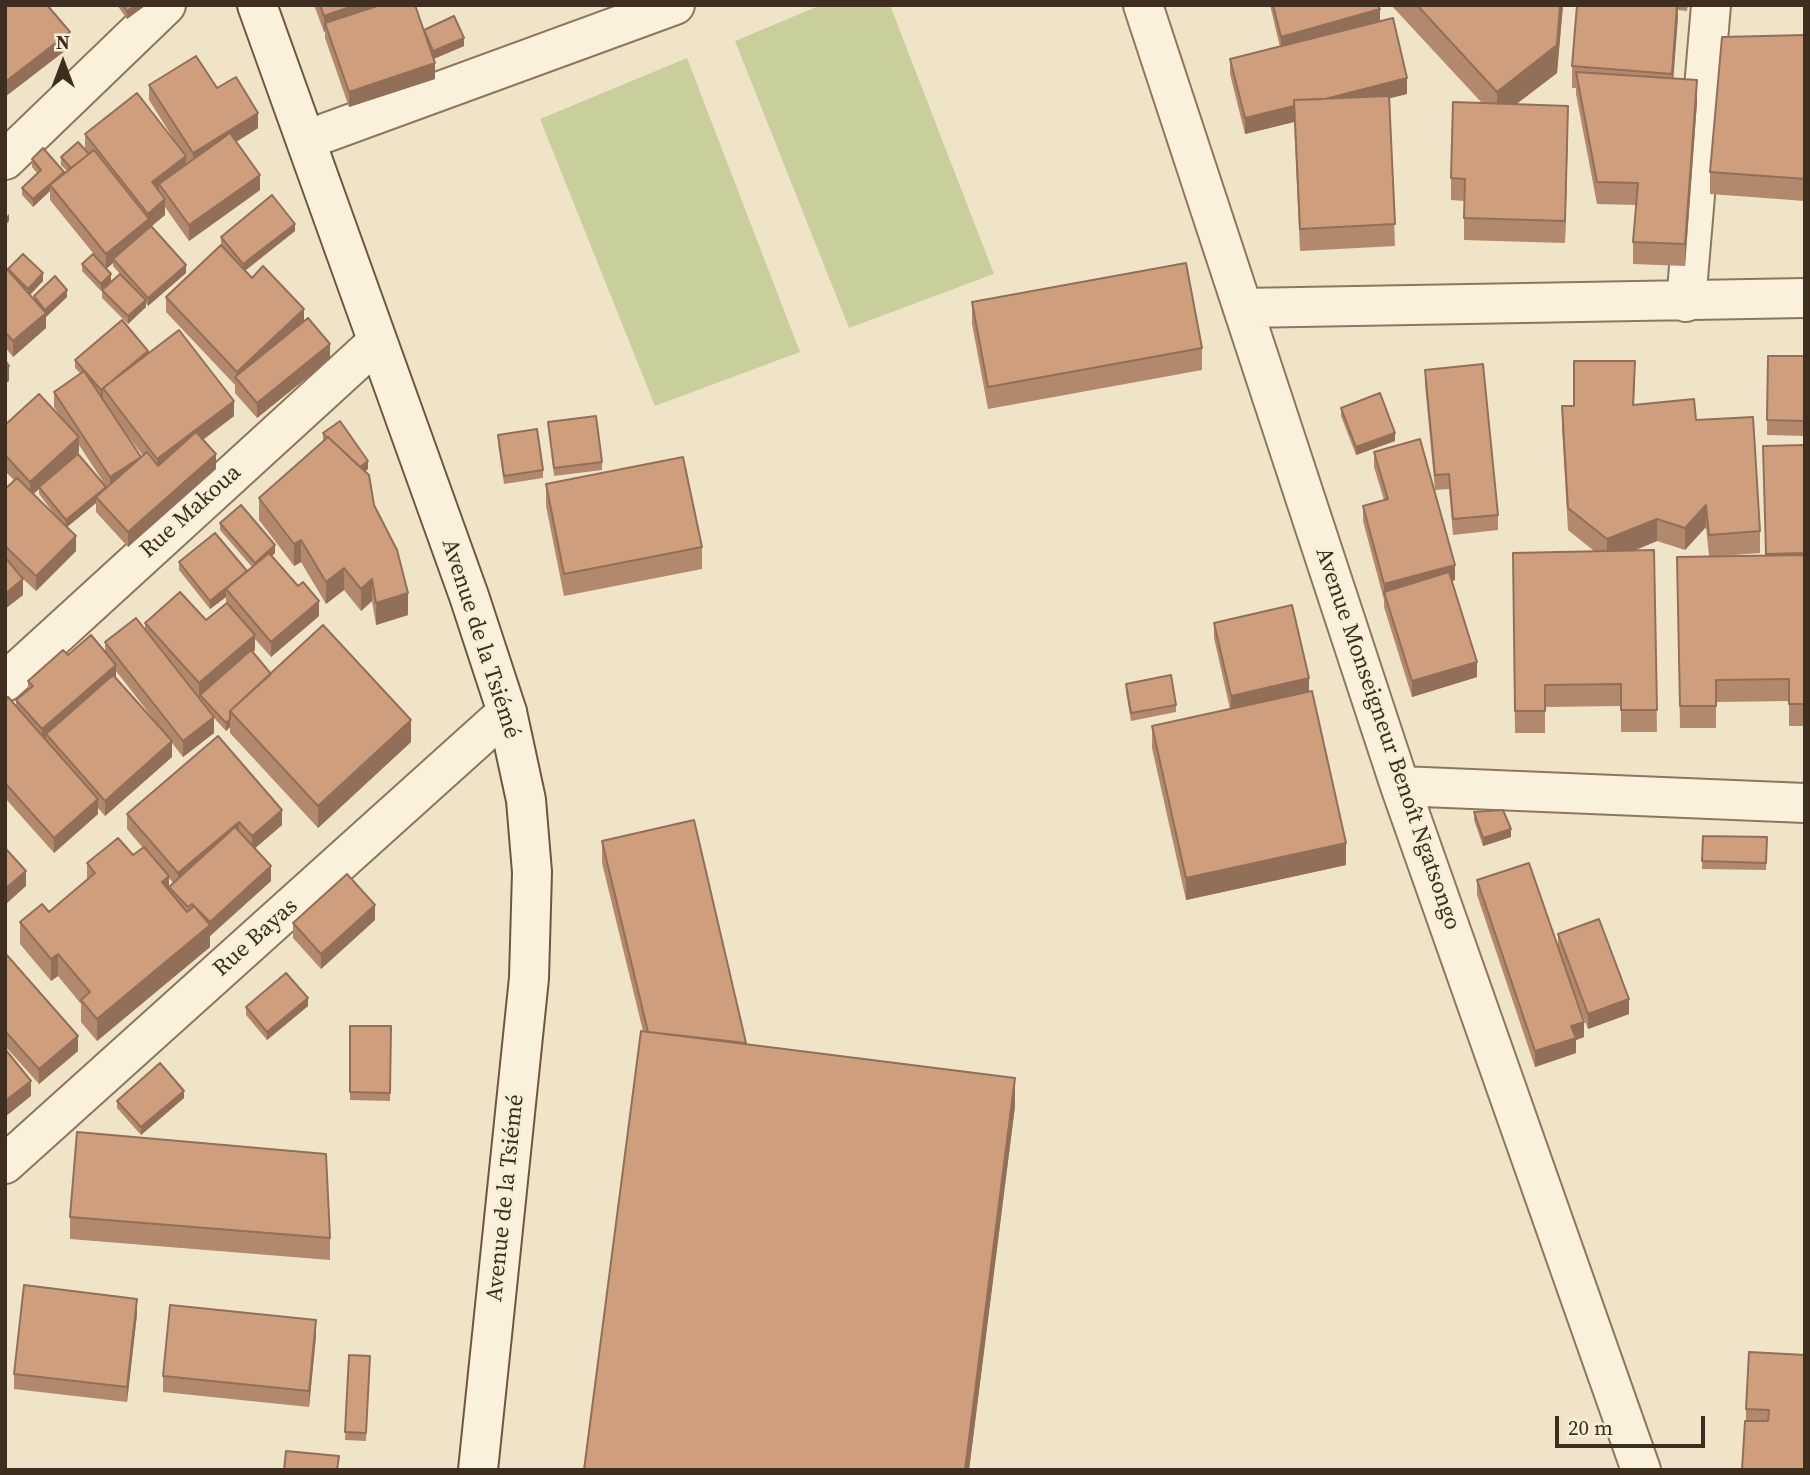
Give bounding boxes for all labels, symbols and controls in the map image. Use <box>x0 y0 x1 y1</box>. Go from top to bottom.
north arrow <box>28 28 98 98</box>
text: N <box>56 29 70 55</box>
street label: Rue Makoua <box>135 459 247 565</box>
street label: Avenue de la Tsiémé <box>435 536 525 742</box>
street label: Avenue Monseigneur Benoît Ngatsongo <box>1308 544 1466 934</box>
street label: Rue Bayas <box>208 893 304 983</box>
street label: Avenue de la Tsiémé <box>481 1093 531 1303</box>
scale bar <box>1558 1402 1708 1446</box>
text: 20 m <box>1568 1413 1613 1442</box>

